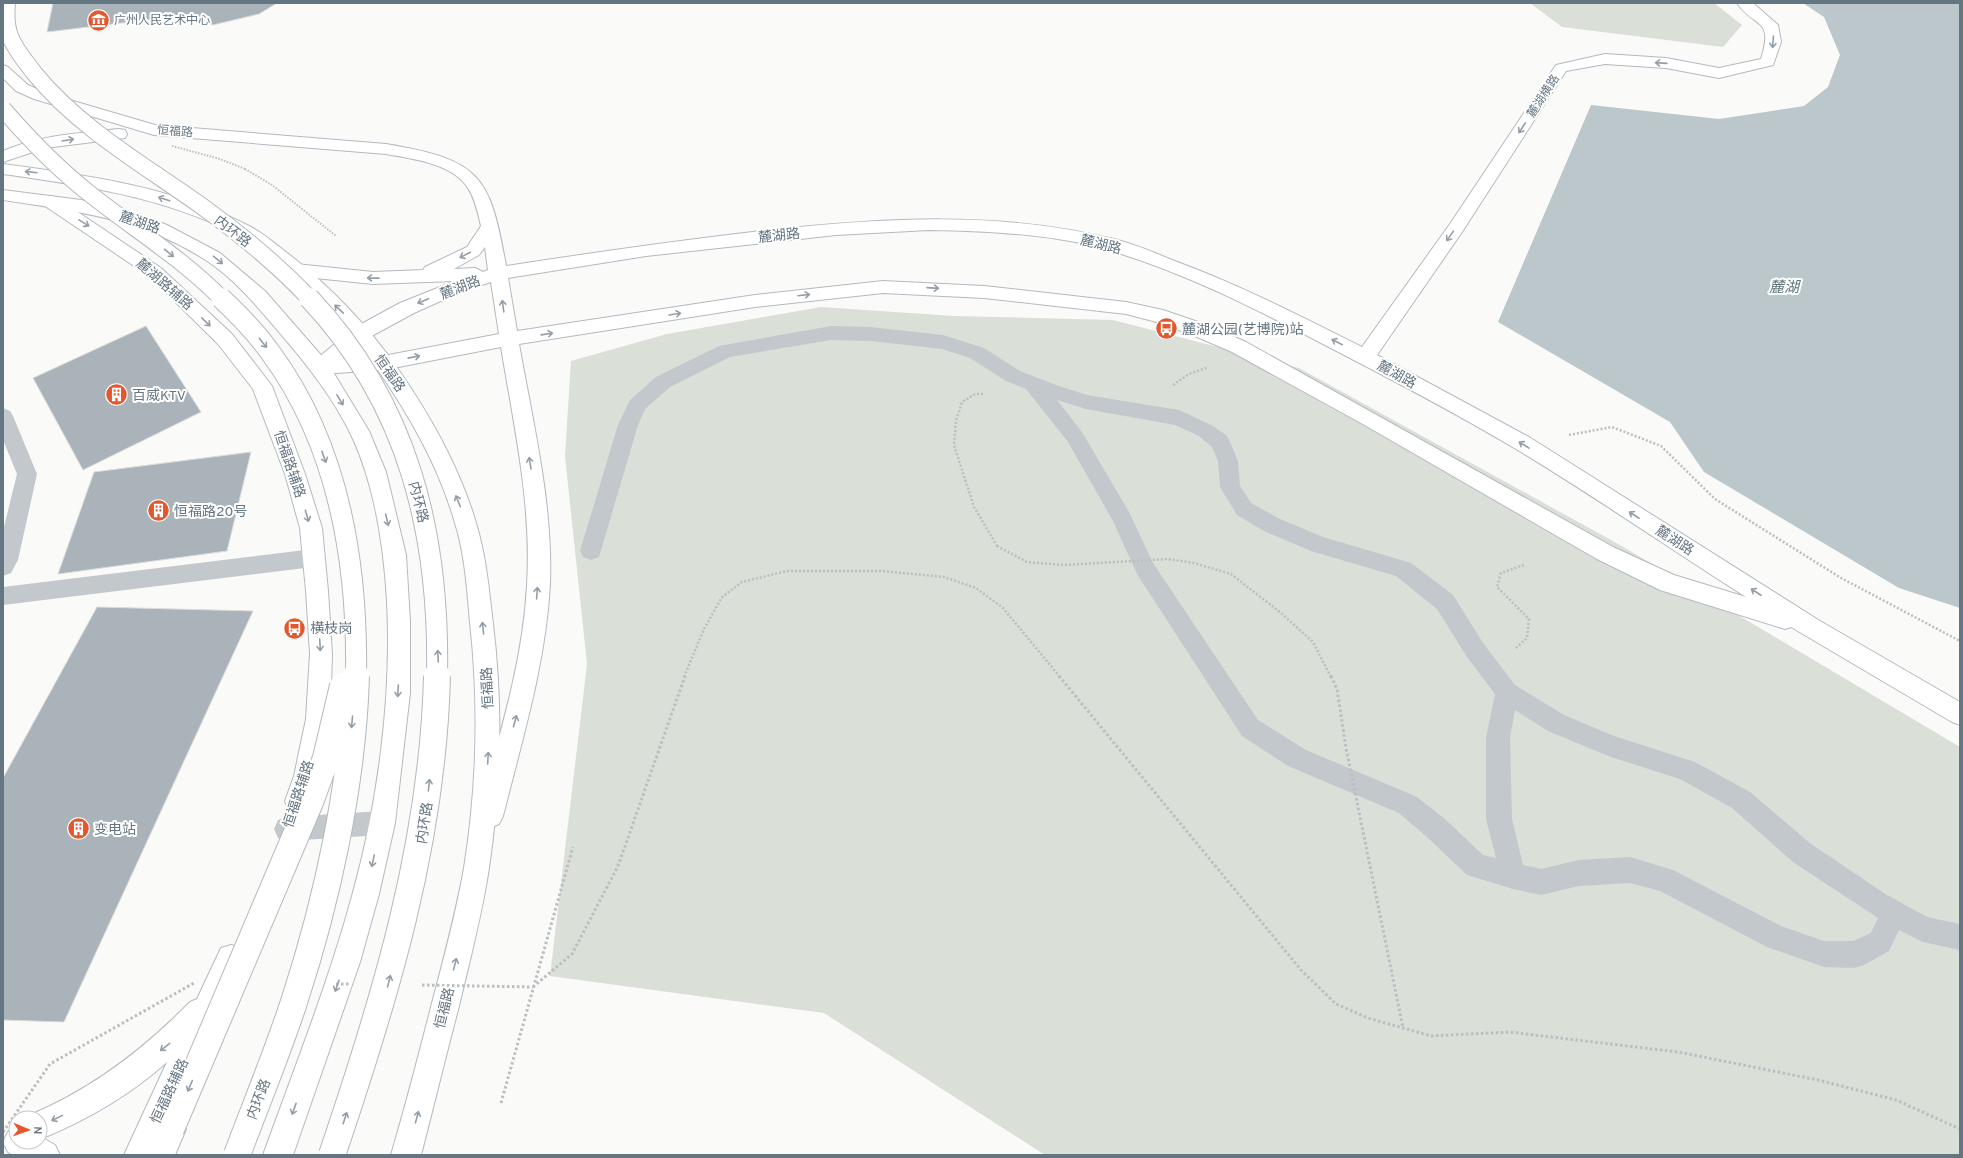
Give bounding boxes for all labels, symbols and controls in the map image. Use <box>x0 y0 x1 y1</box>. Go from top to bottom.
museum icon: 广州人民艺术中心 <box>86 7 112 33</box>
place label: 广州人民艺术中心 <box>114 13 210 29</box>
one-way arrow <box>1769 35 1776 48</box>
one-way arrow <box>1655 59 1668 66</box>
street label: 麓湖横路 <box>1524 72 1564 121</box>
street label: 恒福路 <box>156 122 194 142</box>
one-way arrow <box>1518 122 1526 133</box>
one-way arrow <box>61 136 74 144</box>
one-way arrow <box>25 168 38 176</box>
one-way arrow <box>159 195 171 203</box>
street label: 麓湖路 <box>117 209 162 238</box>
street label: 内环路 <box>210 213 254 252</box>
one-way arrow <box>78 219 90 227</box>
street label: 麓湖路 <box>757 226 801 247</box>
one-way arrow <box>1446 231 1454 242</box>
street label: 麓湖路 <box>1078 232 1123 259</box>
one-way arrow <box>164 249 175 258</box>
one-way arrow <box>459 252 471 259</box>
street label: 麓湖路辅路 <box>132 256 196 315</box>
one-way arrow <box>212 256 223 265</box>
street label: 麓湖路 <box>438 273 483 304</box>
one-way arrow <box>367 274 380 282</box>
water label: 麓湖 <box>1769 279 1801 298</box>
one-way arrow <box>926 285 939 292</box>
one-way arrow <box>797 291 810 299</box>
one-way arrow <box>417 298 429 306</box>
one-way arrow <box>499 300 507 313</box>
one-way arrow <box>334 305 344 314</box>
one-way arrow <box>668 310 681 318</box>
bus stop icon: 麓湖公园(艺博院)站 <box>1153 316 1179 342</box>
one-way arrow <box>201 317 211 326</box>
place label: 麓湖公园(艺博院)站 <box>1182 321 1304 339</box>
one-way arrow <box>540 330 553 338</box>
one-way arrow <box>259 337 267 348</box>
one-way arrow <box>1331 338 1343 345</box>
street label: 恒福路 <box>370 352 408 396</box>
one-way arrow <box>407 353 420 361</box>
street label: 麓湖路 <box>1374 358 1419 393</box>
building icon: 百威KTV <box>103 382 129 408</box>
place label: 百威KTV <box>132 387 186 405</box>
one-way arrow <box>337 394 345 406</box>
street label: 恒福路辅路 <box>269 429 308 500</box>
one-way arrow <box>1518 440 1530 448</box>
one-way arrow <box>321 450 329 462</box>
one-way arrow <box>526 457 534 470</box>
street label: 内环路 <box>404 480 431 525</box>
one-way arrow <box>453 496 461 508</box>
building icon: 恒福路20号 <box>145 498 171 524</box>
place label: 恒福路20号 <box>174 504 248 521</box>
one-way arrow <box>304 509 311 522</box>
one-way arrow <box>1628 510 1640 518</box>
one-way arrow <box>383 513 391 526</box>
street label: 麓湖路 <box>1652 523 1696 560</box>
one-way arrow <box>534 587 541 600</box>
one-way arrow <box>1750 588 1761 596</box>
bus stop icon: 横枝岗 <box>281 615 307 641</box>
place label: 横枝岗 <box>310 621 352 638</box>
one-way arrow <box>479 622 487 635</box>
one-way arrow <box>316 638 324 651</box>
one-way arrow <box>434 650 441 663</box>
street label: 恒福路 <box>479 667 498 709</box>
one-way arrow <box>394 684 402 697</box>
one-way arrow <box>512 714 519 727</box>
one-way arrow <box>348 715 356 728</box>
one-way arrow <box>484 752 491 765</box>
street label: 恒福路辅路 <box>281 759 318 830</box>
one-way arrow <box>426 779 433 792</box>
street label: 内环路 <box>414 801 437 845</box>
building icon: 变电站 <box>65 816 91 842</box>
place label: 变电站 <box>94 822 136 839</box>
one-way arrow <box>369 855 377 868</box>
one-way arrow <box>452 958 460 971</box>
one-way arrow <box>385 975 393 988</box>
one-way arrow <box>333 980 341 992</box>
street label: 恒福路 <box>432 986 459 1031</box>
one-way arrow <box>159 1043 170 1051</box>
street label: 恒福路辅路 <box>148 1056 193 1127</box>
street label: 内环路 <box>244 1077 275 1122</box>
one-way arrow <box>185 1080 193 1092</box>
one-way arrow <box>290 1102 297 1115</box>
north arrow <box>8 1110 48 1150</box>
one-way arrow <box>413 1111 421 1124</box>
one-way arrow <box>342 1112 349 1125</box>
one-way arrow <box>51 1115 63 1122</box>
text: N <box>30 1126 44 1135</box>

